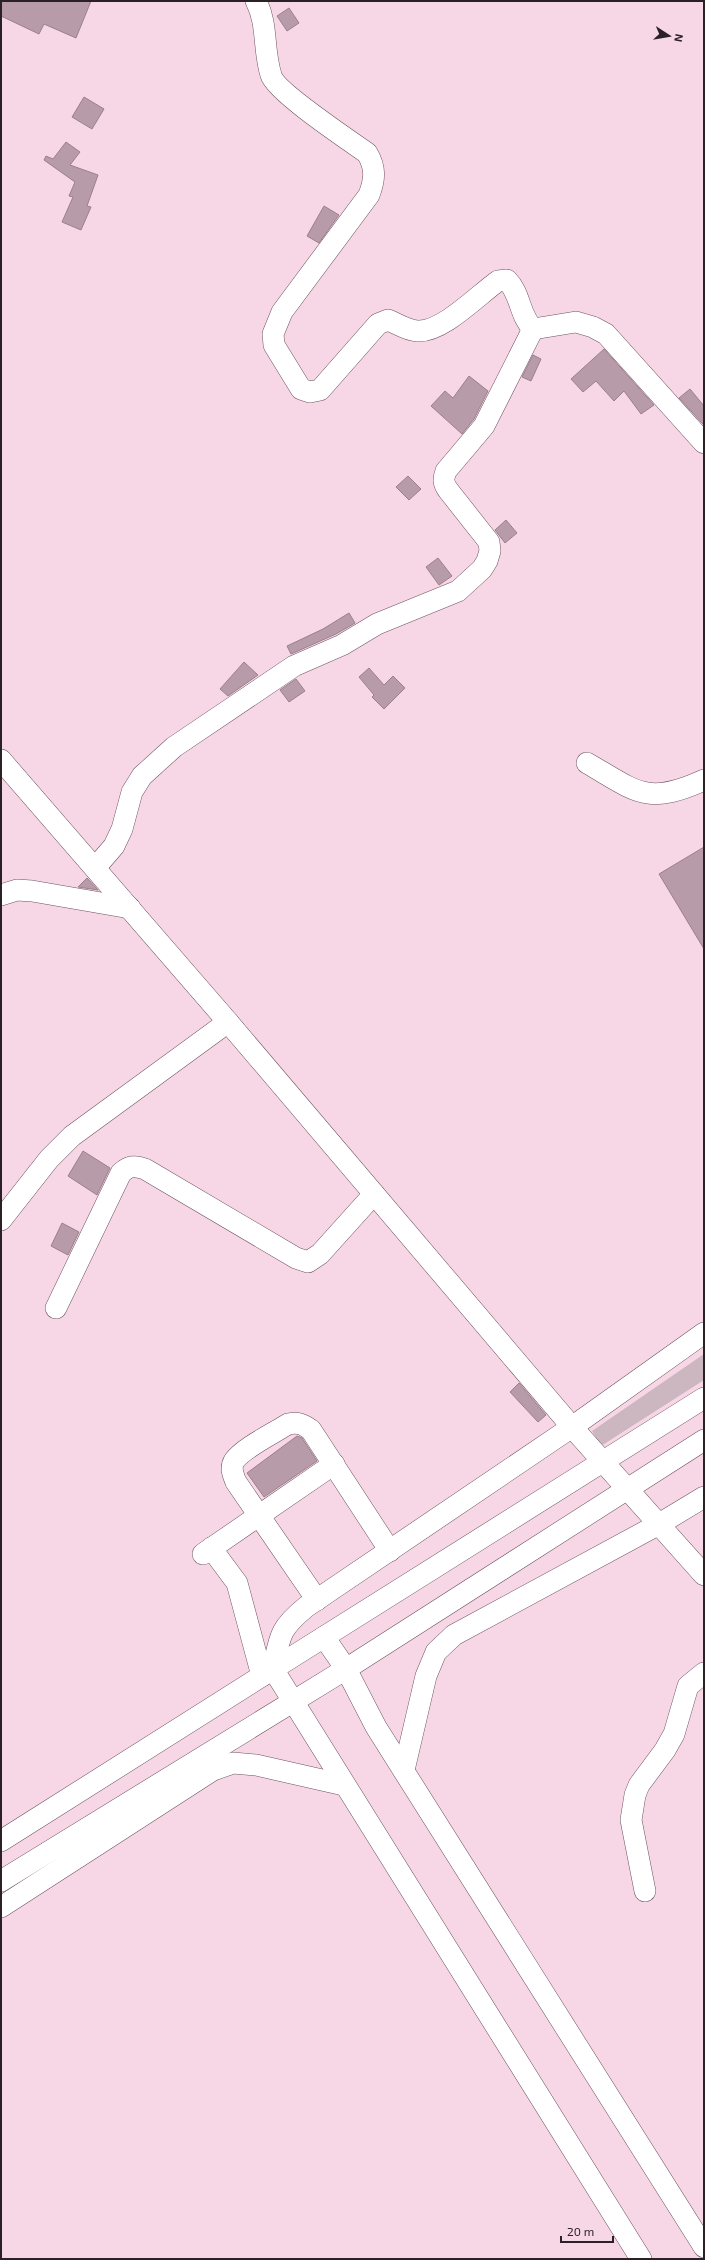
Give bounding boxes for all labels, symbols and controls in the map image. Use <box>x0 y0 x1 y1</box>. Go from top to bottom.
north arrow <box>649 16 689 56</box>
text: N <box>672 33 686 43</box>
scale bar <box>561 2218 613 2244</box>
text: 20 m <box>567 2224 594 2238</box>

